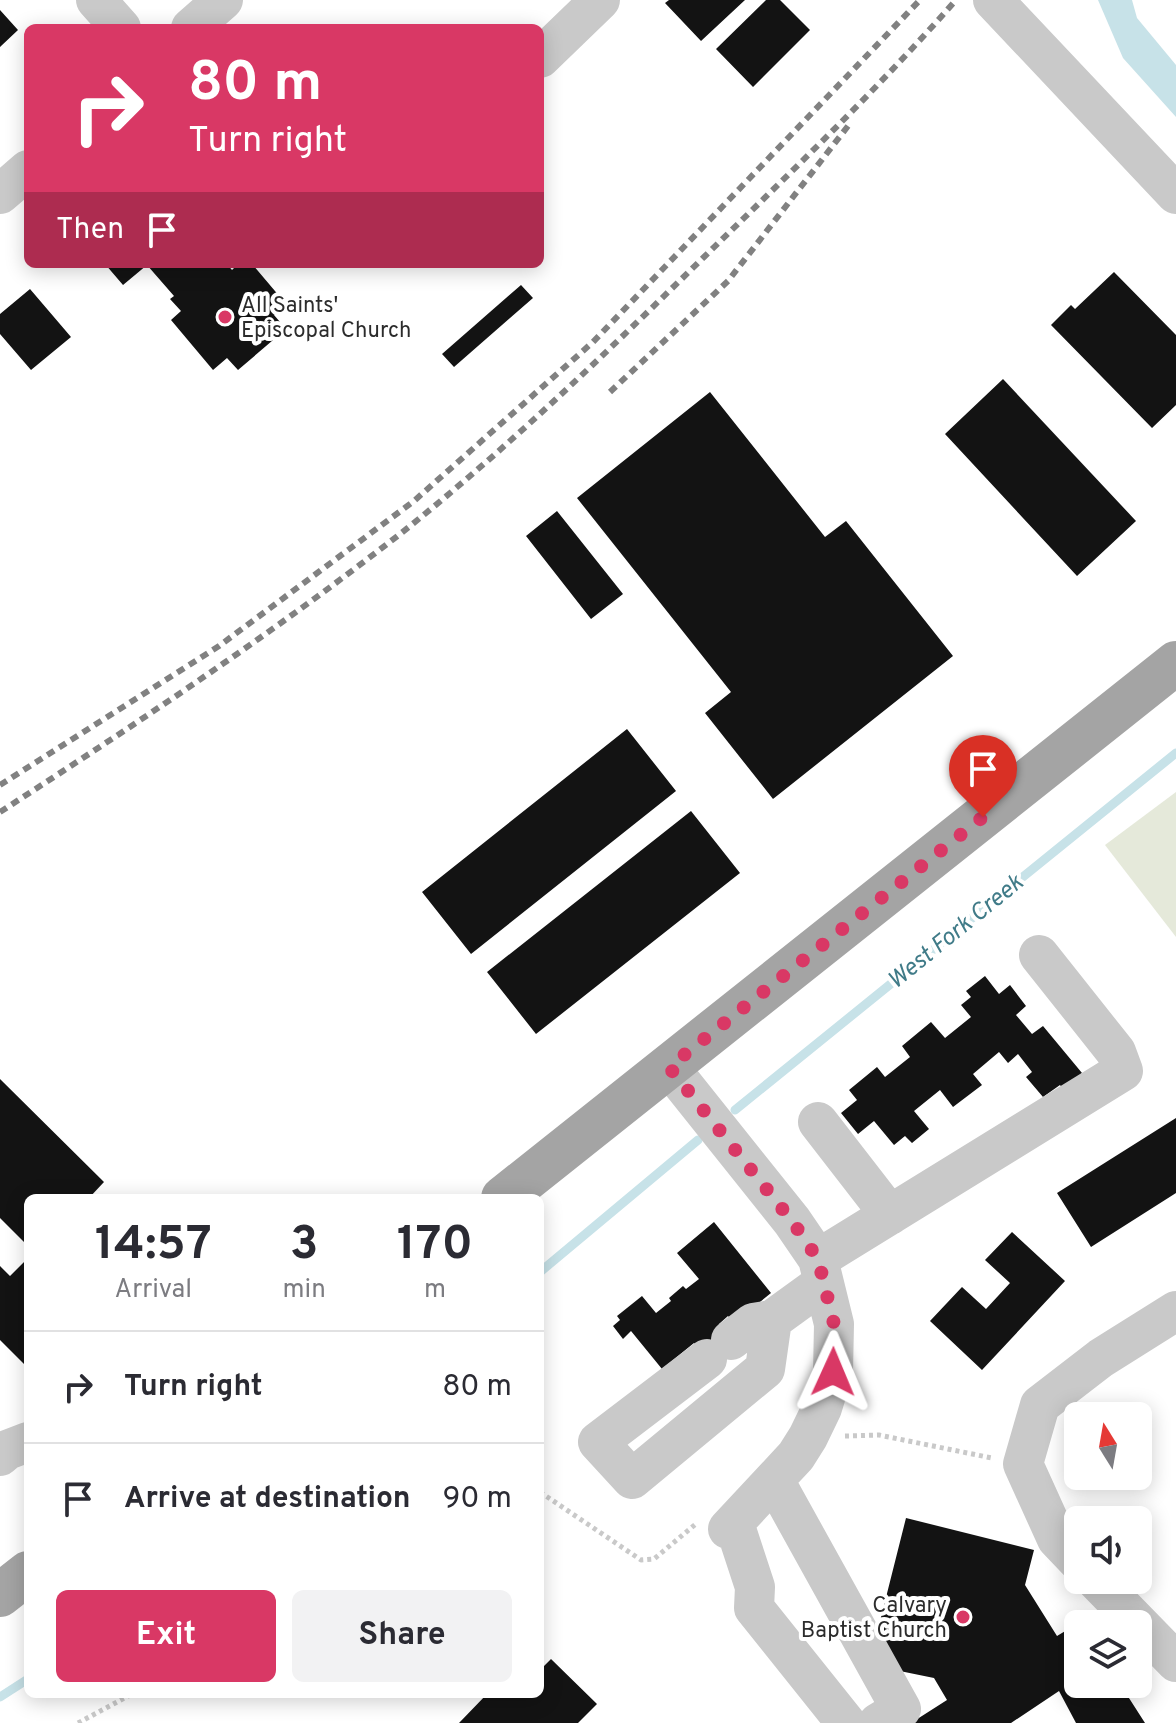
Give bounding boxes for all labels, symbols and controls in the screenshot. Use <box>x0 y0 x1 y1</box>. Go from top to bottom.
text: 80 m <box>188 50 322 120</box>
icon: right <box>56 56 160 160</box>
text: Turn right <box>188 119 347 165</box>
icon: arrive <box>140 208 184 252</box>
text: Then <box>56 212 124 249</box>
place label: All Saints' Episcopal Church <box>241 293 411 345</box>
marker: All Saints' Episcopal Church <box>216 308 234 326</box>
pin <box>949 735 1017 817</box>
icon: arrive <box>961 747 1005 791</box>
water label: West Fork Creek <box>882 868 1031 996</box>
text: 14:57 <box>95 1216 212 1276</box>
text: 3 <box>290 1216 319 1276</box>
text: 170 <box>397 1216 473 1276</box>
text: Arrival <box>115 1274 192 1307</box>
text: min <box>283 1274 326 1307</box>
text: m <box>424 1274 446 1307</box>
position arrow <box>791 1330 875 1414</box>
icon: right <box>56 1365 100 1409</box>
text: Turn right <box>124 1369 262 1406</box>
text: 80 m <box>442 1369 512 1406</box>
north arrow <box>1064 1402 1152 1490</box>
map controls <box>1064 1402 1152 1698</box>
icon: arrive <box>56 1477 100 1521</box>
text: Arrive at destination <box>124 1481 410 1518</box>
text: 90 m <box>443 1481 512 1518</box>
button: sound <box>1064 1506 1152 1594</box>
button: Exit <box>56 1590 276 1682</box>
button: Share <box>292 1590 512 1682</box>
place label: Calvary Baptist Church <box>801 1593 947 1645</box>
marker: Calvary Baptist Church <box>954 1608 972 1626</box>
button: layers <box>1064 1610 1152 1698</box>

